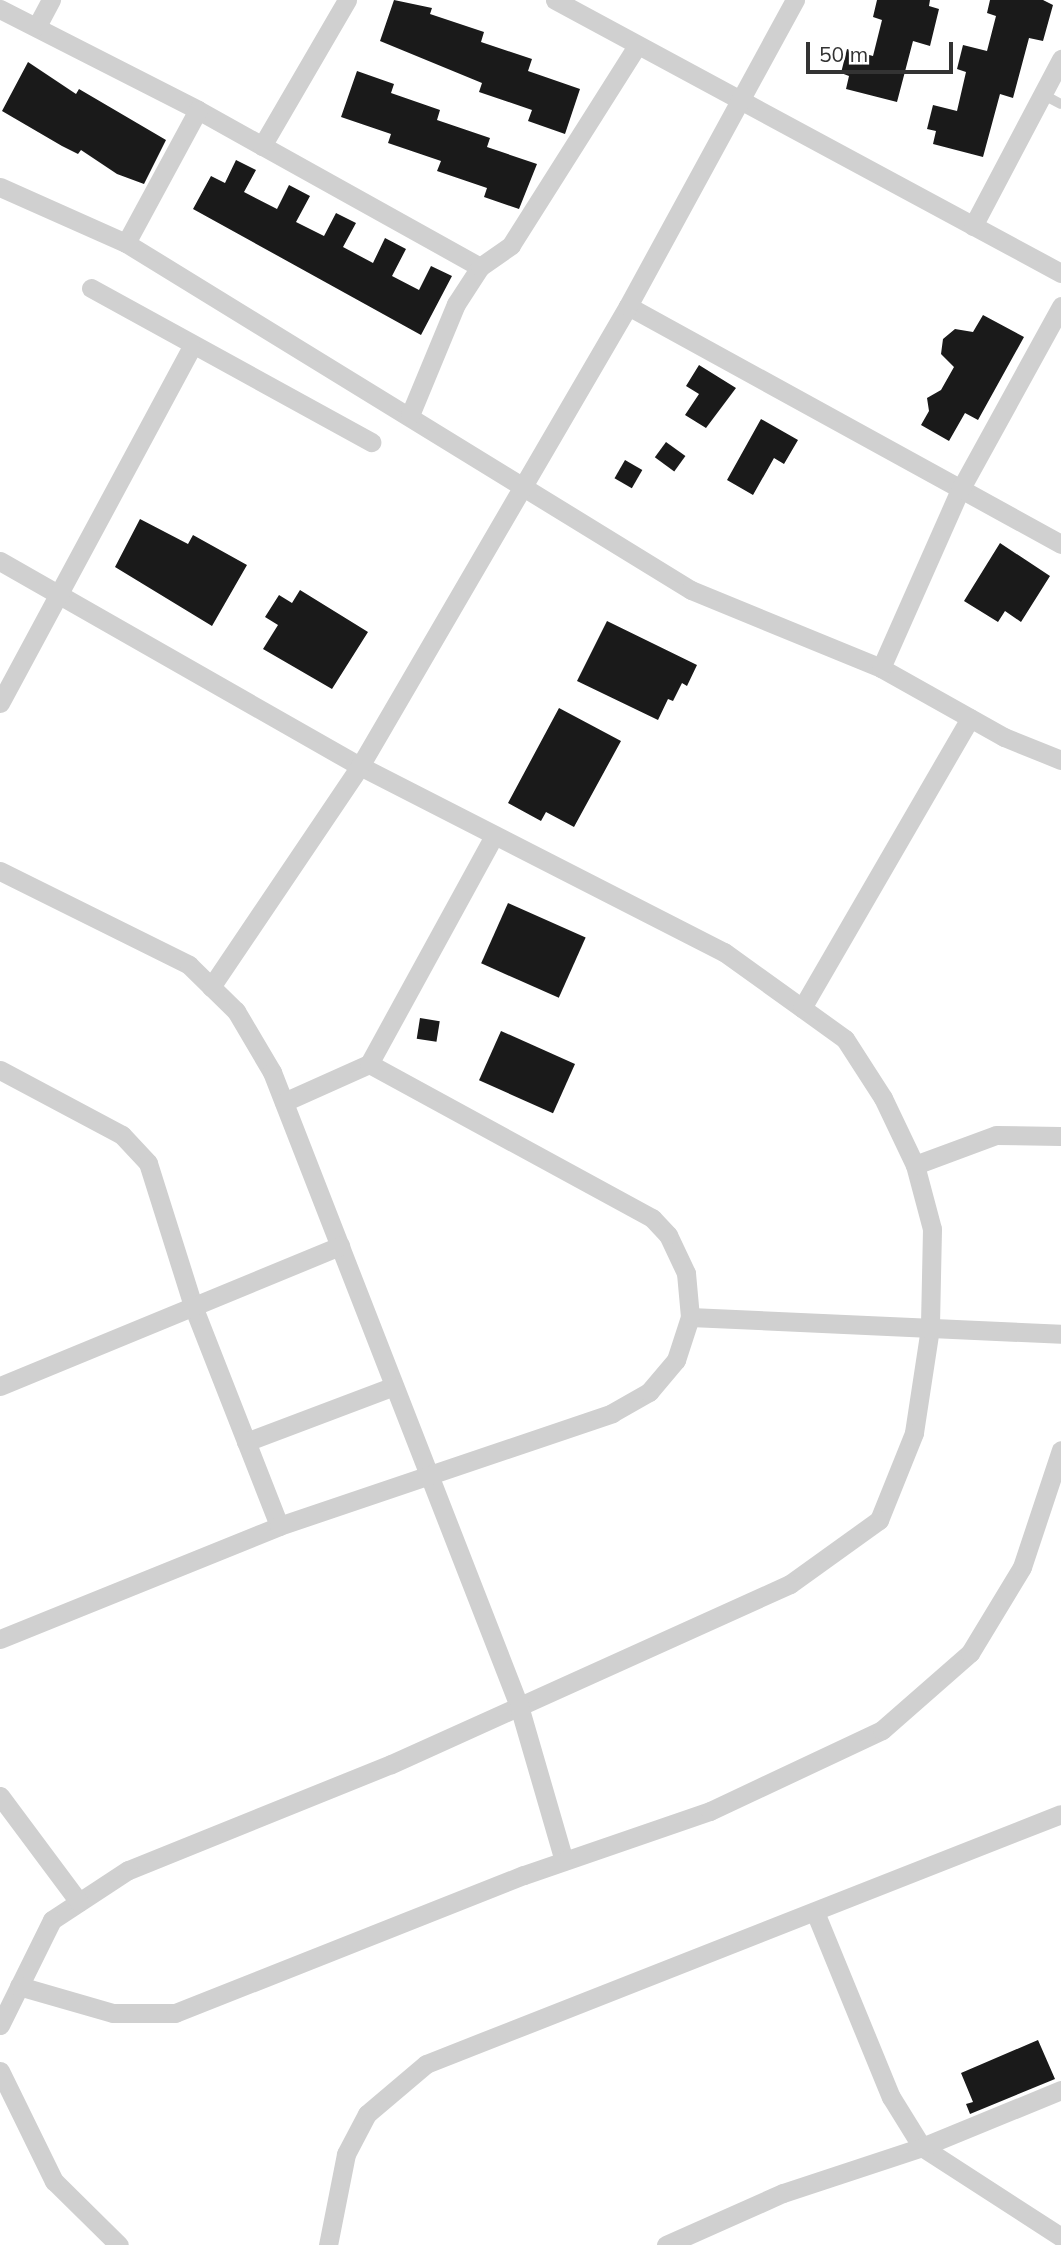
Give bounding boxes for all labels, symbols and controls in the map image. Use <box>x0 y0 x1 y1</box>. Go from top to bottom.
scale bar <box>809 28 956 72</box>
text: 50 m <box>819 41 868 67</box>

